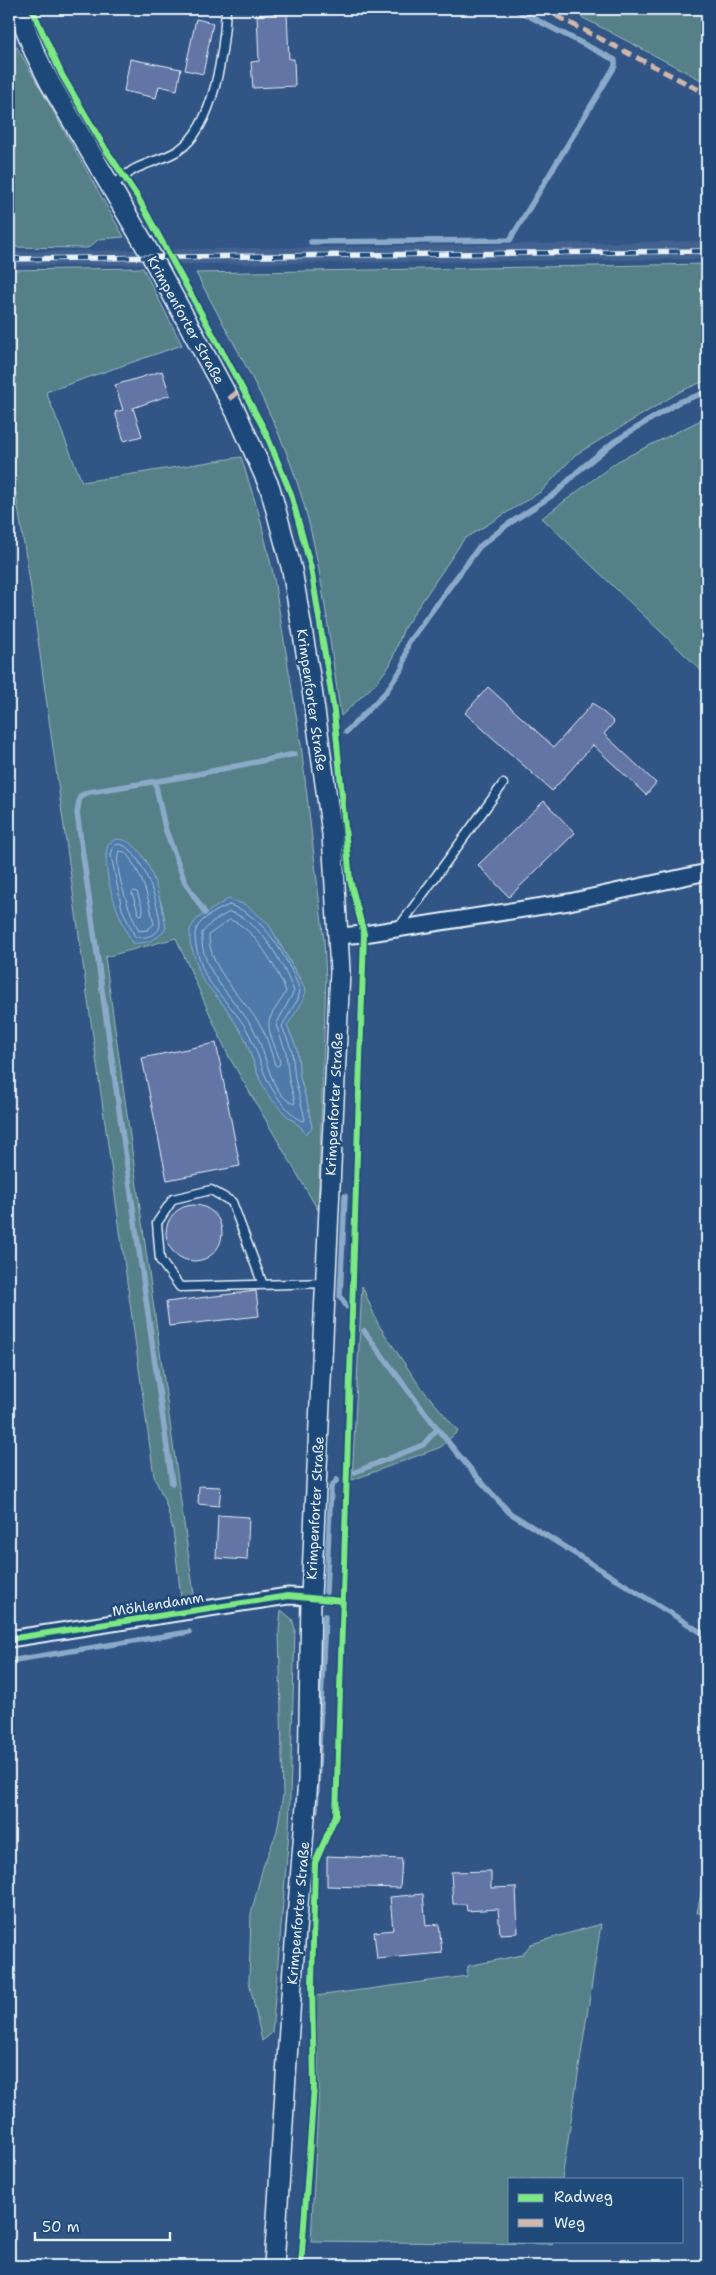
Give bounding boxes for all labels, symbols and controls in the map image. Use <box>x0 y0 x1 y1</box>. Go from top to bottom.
street label: Krimpenforter Straße <box>143 253 229 387</box>
street label: Krimpenforter Straße <box>293 628 331 772</box>
street label: Krimpenforter Straße <box>321 1032 347 1176</box>
street label: Krimpenforter Straße <box>302 1436 328 1580</box>
street label: Möhlendamm <box>111 1588 205 1620</box>
street label: Krimpenforter Straße <box>283 1841 313 1985</box>
legend <box>508 2178 684 2242</box>
text: Radweg <box>554 2187 613 2207</box>
scale bar <box>35 2210 170 2242</box>
text: Weg <box>554 2213 585 2233</box>
text: 50 m <box>42 2217 80 2237</box>

